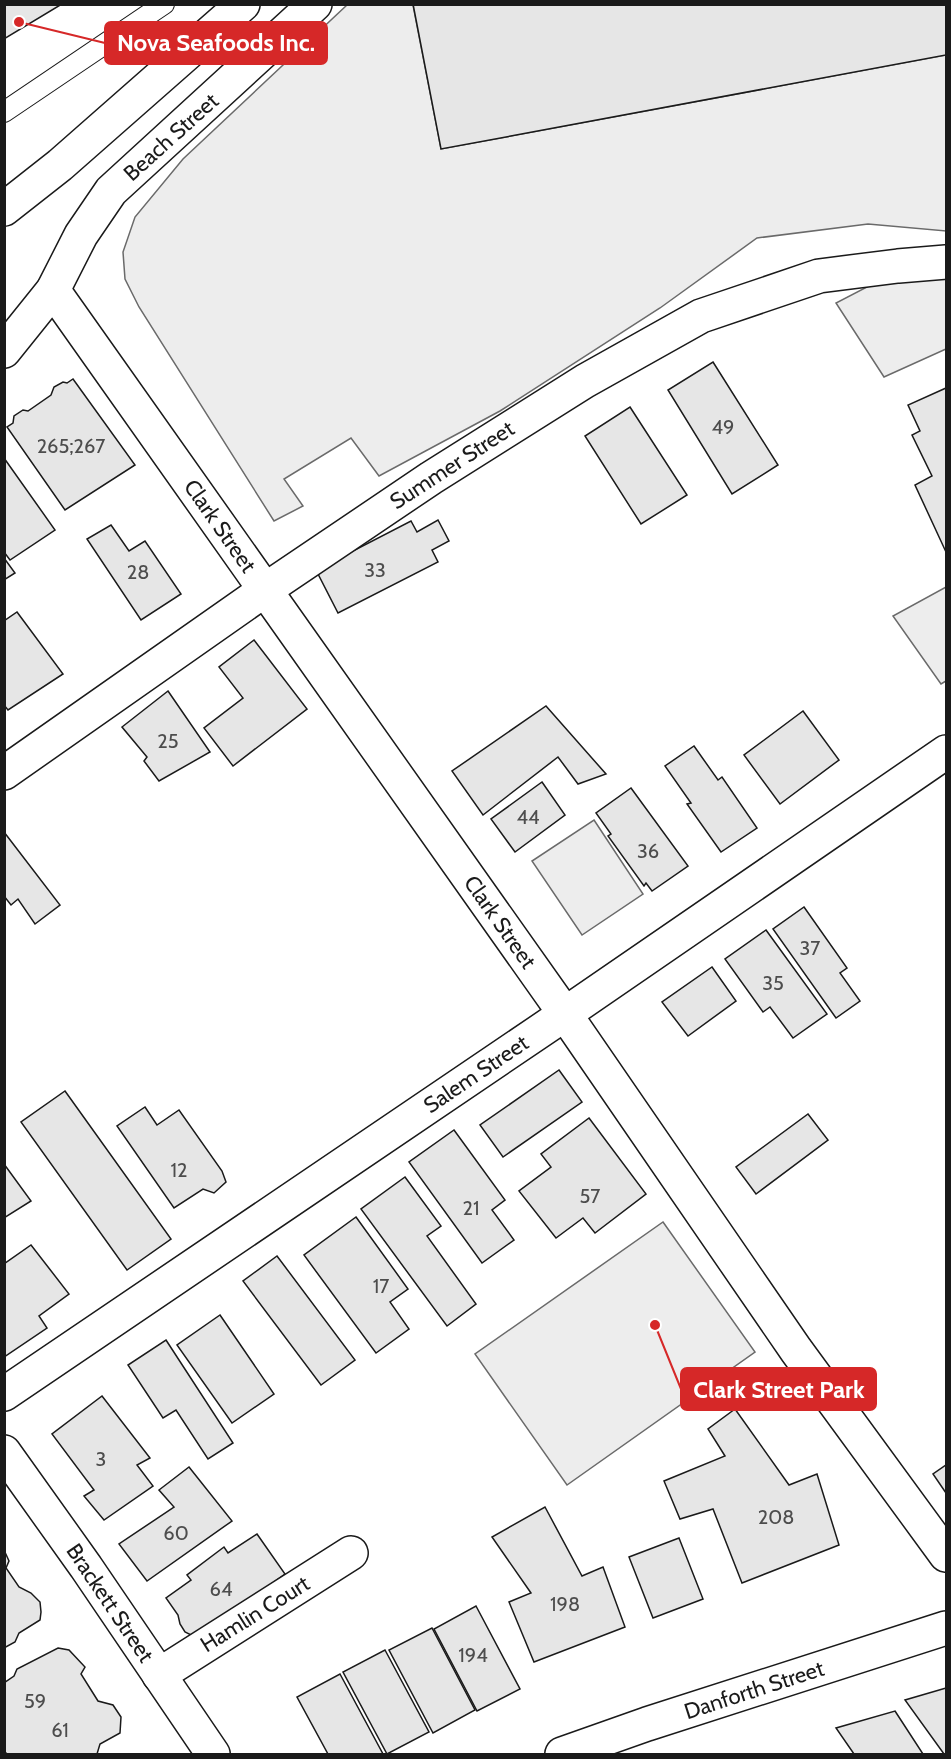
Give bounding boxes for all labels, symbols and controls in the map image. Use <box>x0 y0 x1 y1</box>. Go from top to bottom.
callout: Nova Seafoods Inc. <box>105 22 327 64</box>
text: Nova Seafoods Inc. <box>117 28 315 57</box>
street label: Beach Street <box>118 87 224 187</box>
street label: Summer Street <box>385 415 520 515</box>
house number: 49 <box>712 415 734 439</box>
house number: 265;267 <box>37 434 105 458</box>
street label: Clark Street <box>178 474 262 578</box>
house number: 33 <box>364 558 386 582</box>
house number: 28 <box>127 560 149 584</box>
house number: 25 <box>157 729 179 753</box>
house number: 44 <box>516 805 540 829</box>
house number: 36 <box>637 839 659 863</box>
street label: Clark Street <box>458 870 542 974</box>
house number: 37 <box>800 936 820 960</box>
house number: 35 <box>762 971 784 995</box>
street label: Salem Street <box>418 1029 534 1119</box>
house number: 12 <box>171 1158 188 1182</box>
house number: 57 <box>580 1184 600 1208</box>
house number: 21 <box>463 1196 480 1220</box>
house number: 17 <box>373 1274 389 1298</box>
callout: Clark Street Park <box>681 1368 876 1410</box>
text: Clark Street Park <box>693 1375 865 1404</box>
house number: 3 <box>96 1447 106 1471</box>
house number: 208 <box>758 1505 794 1529</box>
house number: 60 <box>163 1521 189 1545</box>
street label: Brackett Street <box>60 1539 160 1668</box>
street label: Hamlin Court <box>195 1570 315 1658</box>
house number: 64 <box>210 1577 233 1601</box>
house number: 198 <box>550 1592 580 1616</box>
house number: 194 <box>458 1643 488 1667</box>
street label: Danforth Street <box>681 1654 828 1725</box>
house number: 59 <box>24 1689 46 1713</box>
house number: 61 <box>51 1718 69 1742</box>

